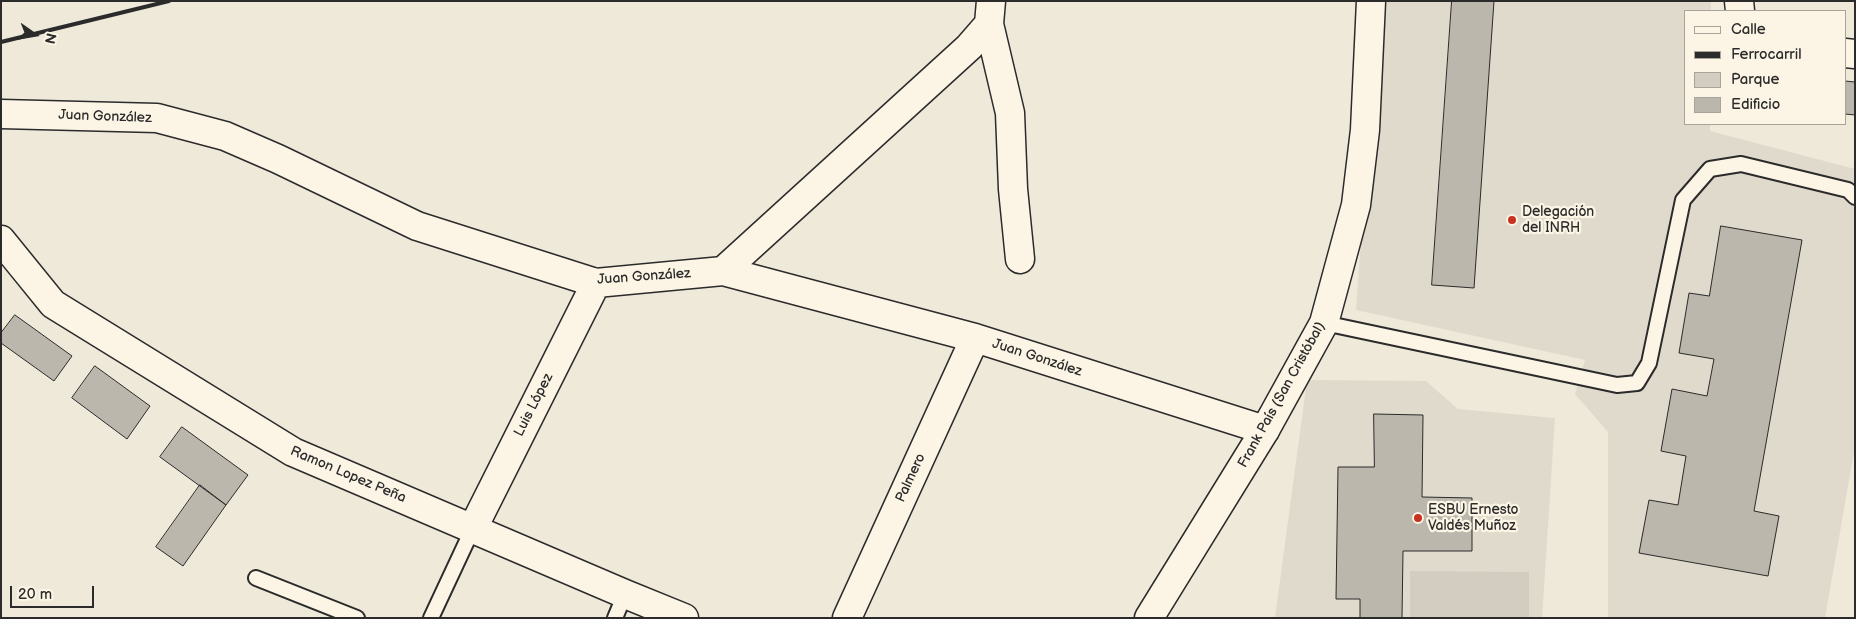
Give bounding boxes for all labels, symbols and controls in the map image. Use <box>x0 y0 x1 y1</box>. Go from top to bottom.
north arrow <box>10 10 60 60</box>
legend <box>1684 10 1846 125</box>
text: Calle <box>1731 20 1766 39</box>
text: N <box>41 31 60 46</box>
text: Ferrocarril <box>1731 45 1802 64</box>
text: Parque <box>1731 70 1779 89</box>
text: Edificio <box>1731 95 1780 114</box>
street label: Juan González <box>58 107 152 127</box>
place label: Delegación del INRH <box>1522 204 1594 236</box>
marker: Delegación del INRH <box>1506 214 1518 226</box>
street label: Juan González <box>597 265 691 289</box>
street label: Frank País (San Cristóbal) <box>1235 319 1329 471</box>
street label: Juan González <box>990 336 1084 380</box>
street label: Luis López <box>511 371 557 439</box>
street label: Ramon Lopez Peña <box>288 443 408 507</box>
street label: Palmero <box>892 451 930 505</box>
place label: ESBU Ernesto Valdés Muñoz <box>1428 502 1519 534</box>
marker: ESBU Ernesto Valdés Muñoz <box>1412 512 1424 524</box>
scale bar <box>12 576 96 608</box>
text: 20 m <box>18 585 52 604</box>

